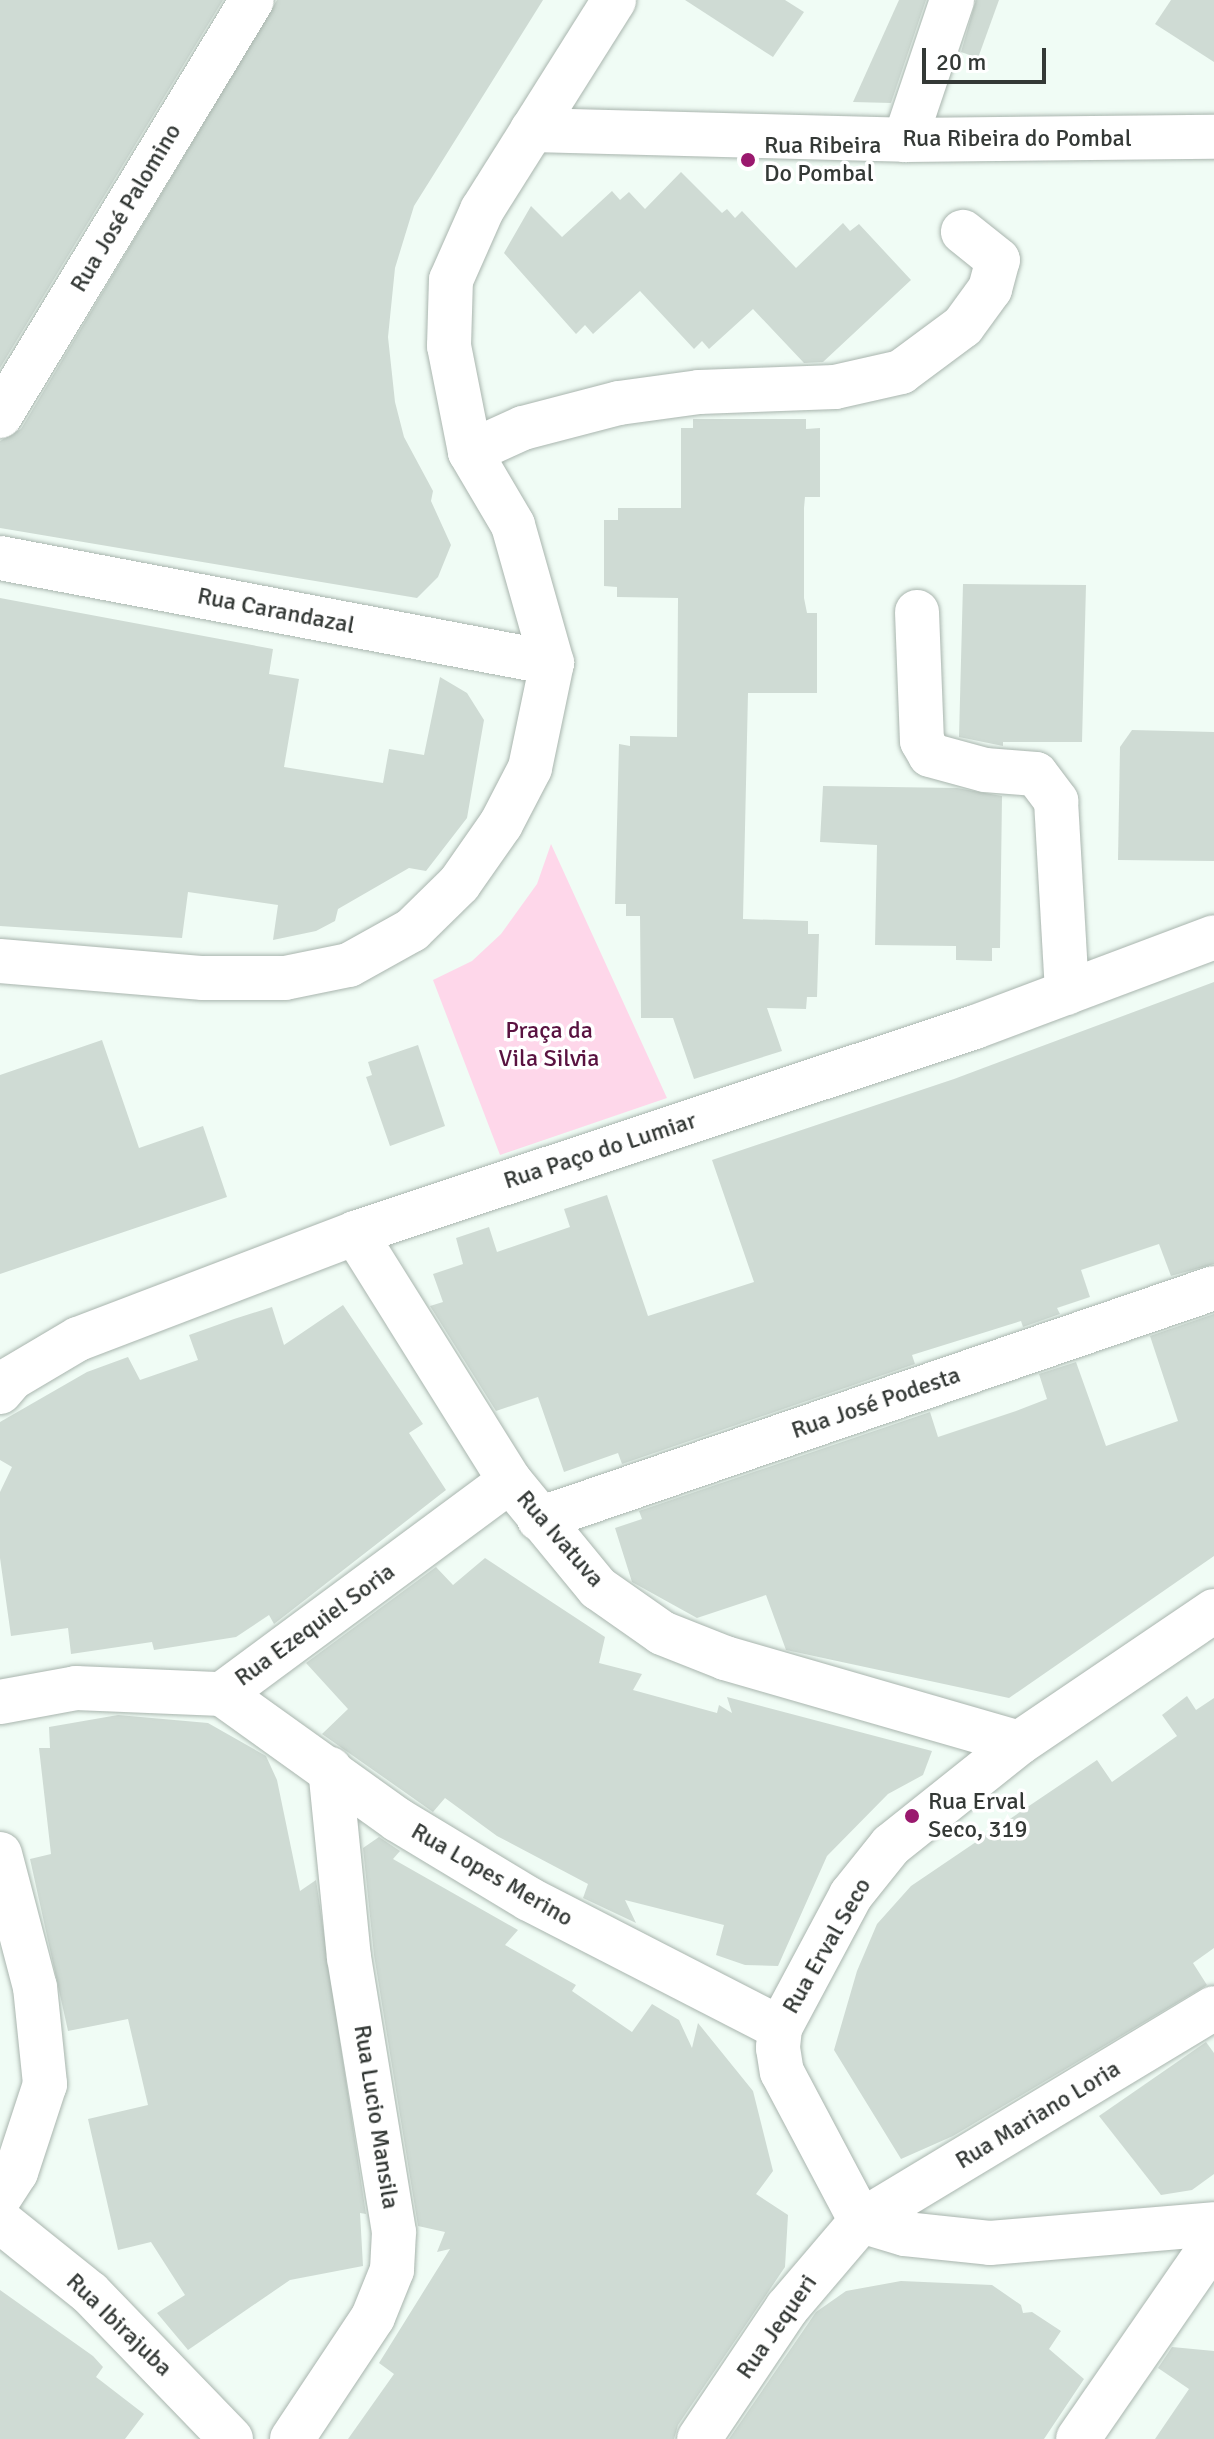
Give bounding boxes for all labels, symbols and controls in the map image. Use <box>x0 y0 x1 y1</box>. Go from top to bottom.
scale bar <box>926 32 1050 82</box>
text: 20 m <box>936 47 986 77</box>
street label: Rua José Palomino <box>64 119 188 297</box>
street label: Rua Ribeira do Pombal <box>902 125 1132 153</box>
place label: Rua Ribeira Do Pombal <box>764 132 881 188</box>
marker: Rua Ribeira Do Pombal <box>739 151 757 169</box>
street label: Rua Carandazal <box>195 582 357 640</box>
park label: Praça da Vila Silvia <box>499 1017 599 1073</box>
street label: Rua Paço do Lumiar <box>500 1106 700 1196</box>
street label: Rua José Podesta <box>788 1361 964 1445</box>
street label: Rua Ivatuva <box>510 1485 610 1593</box>
street label: Rua Ezequiel Soria <box>229 1557 401 1693</box>
place label: Rua Erval Seco, 319 <box>928 1788 1027 1844</box>
marker: Rua Erval Seco, 319 <box>903 1807 921 1825</box>
street label: Rua Lopes Merino <box>406 1817 578 1933</box>
street label: Rua Erval Seco <box>777 1873 877 2019</box>
street label: Rua Lucio Mansila <box>347 2023 405 2211</box>
street label: Rua Mariano Loria <box>950 2054 1126 2176</box>
street label: Rua Ibirajuba <box>60 2267 178 2383</box>
street label: Rua Jequeri <box>731 2269 823 2385</box>

